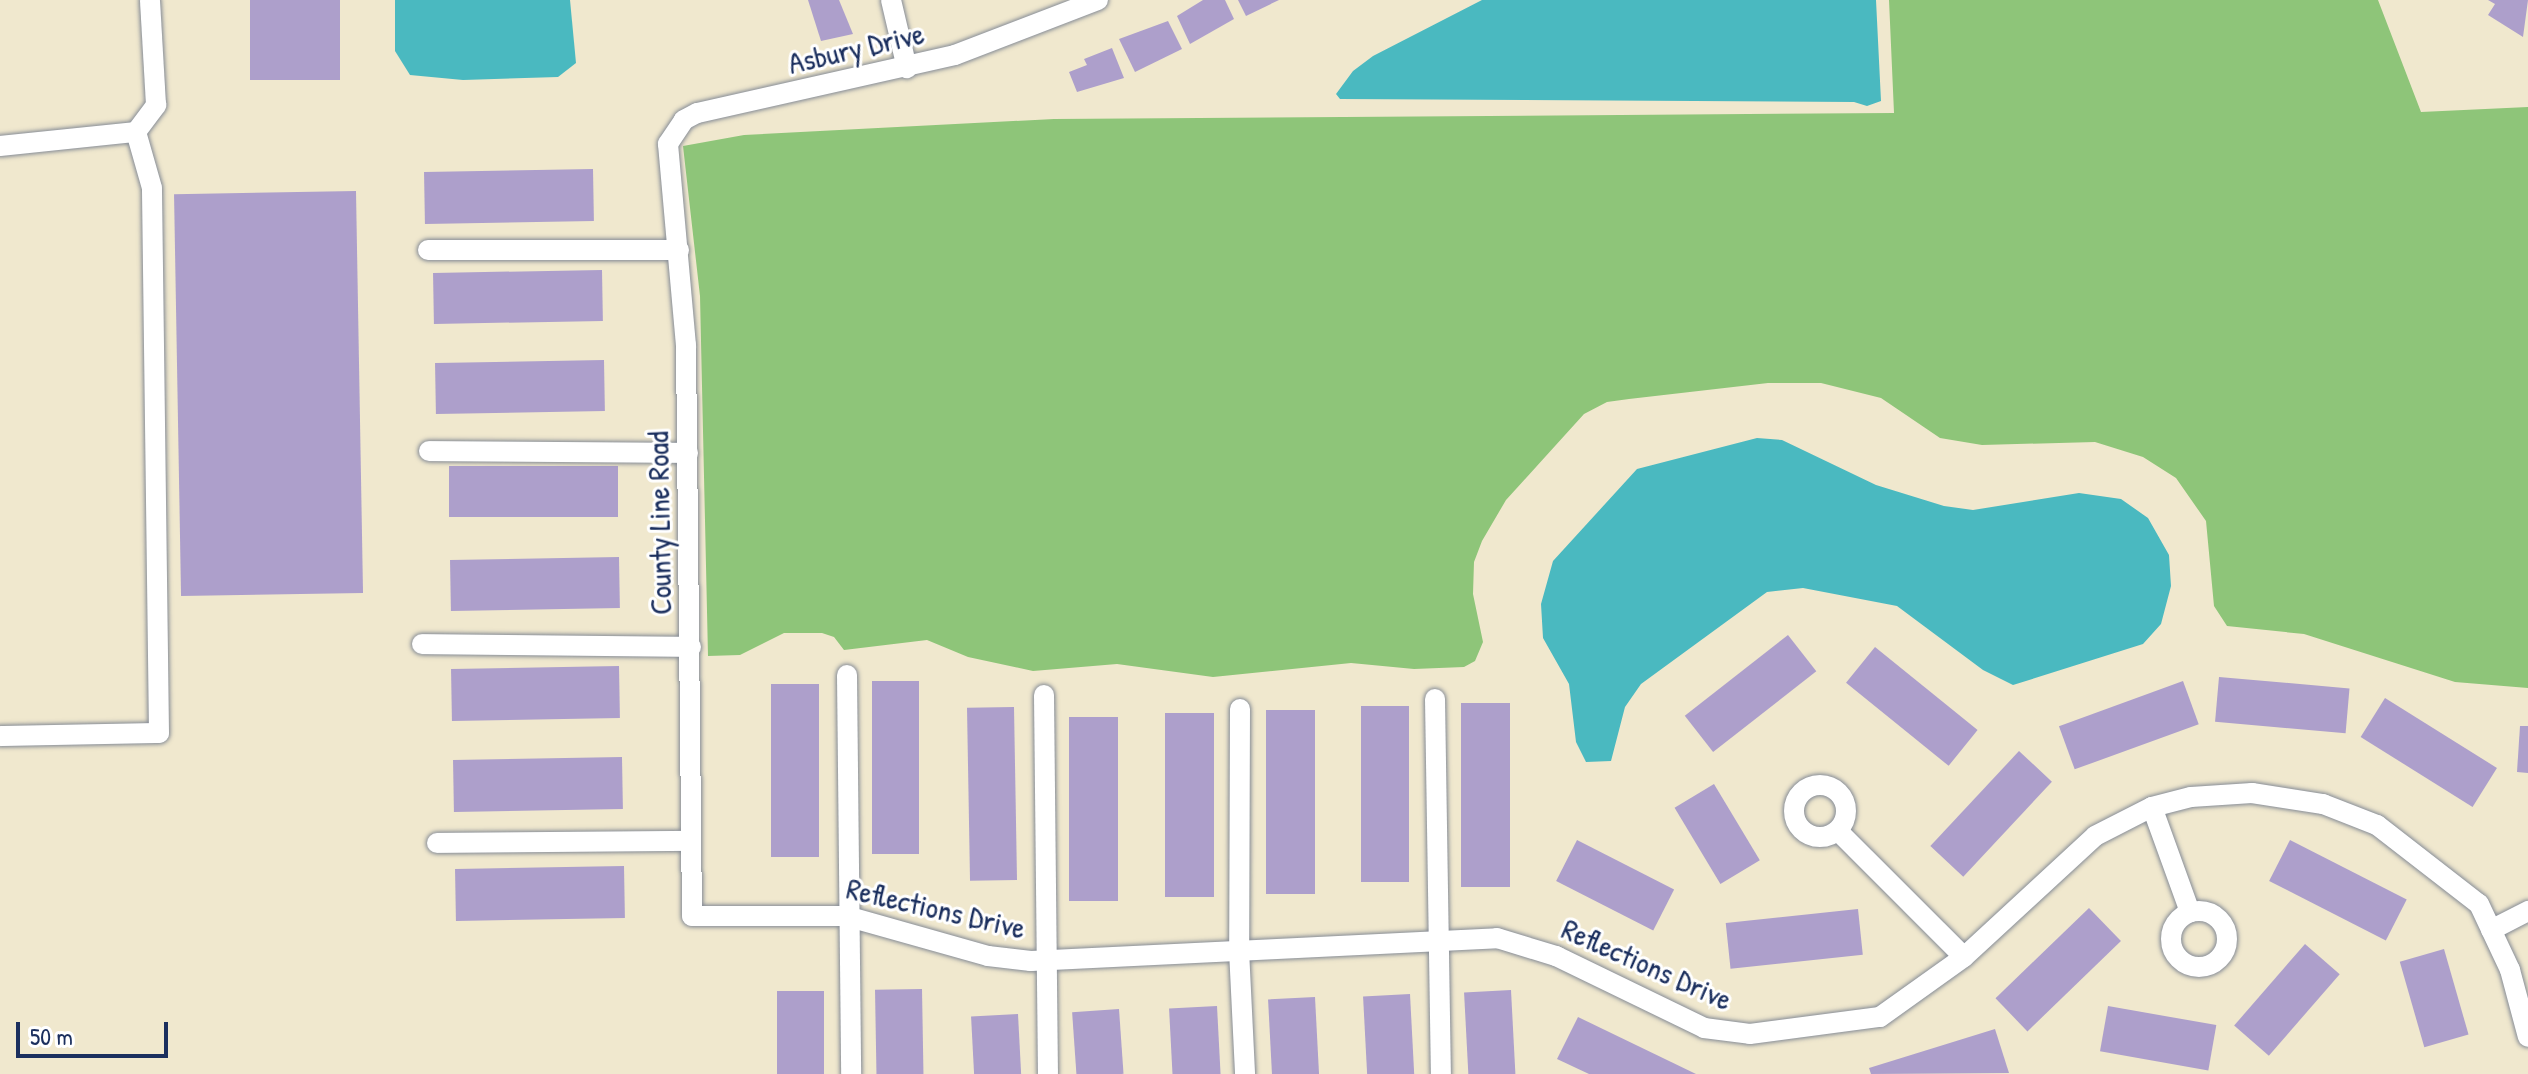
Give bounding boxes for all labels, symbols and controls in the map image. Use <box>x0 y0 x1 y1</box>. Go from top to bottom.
street label: Asbury Drive <box>785 15 927 81</box>
street label: County Line Road <box>639 431 679 615</box>
street label: Reflections Drive <box>843 870 1029 946</box>
street label: Reflections Drive <box>1557 911 1737 1017</box>
scale bar <box>20 1006 172 1056</box>
text: 50 m <box>30 1020 73 1052</box>

